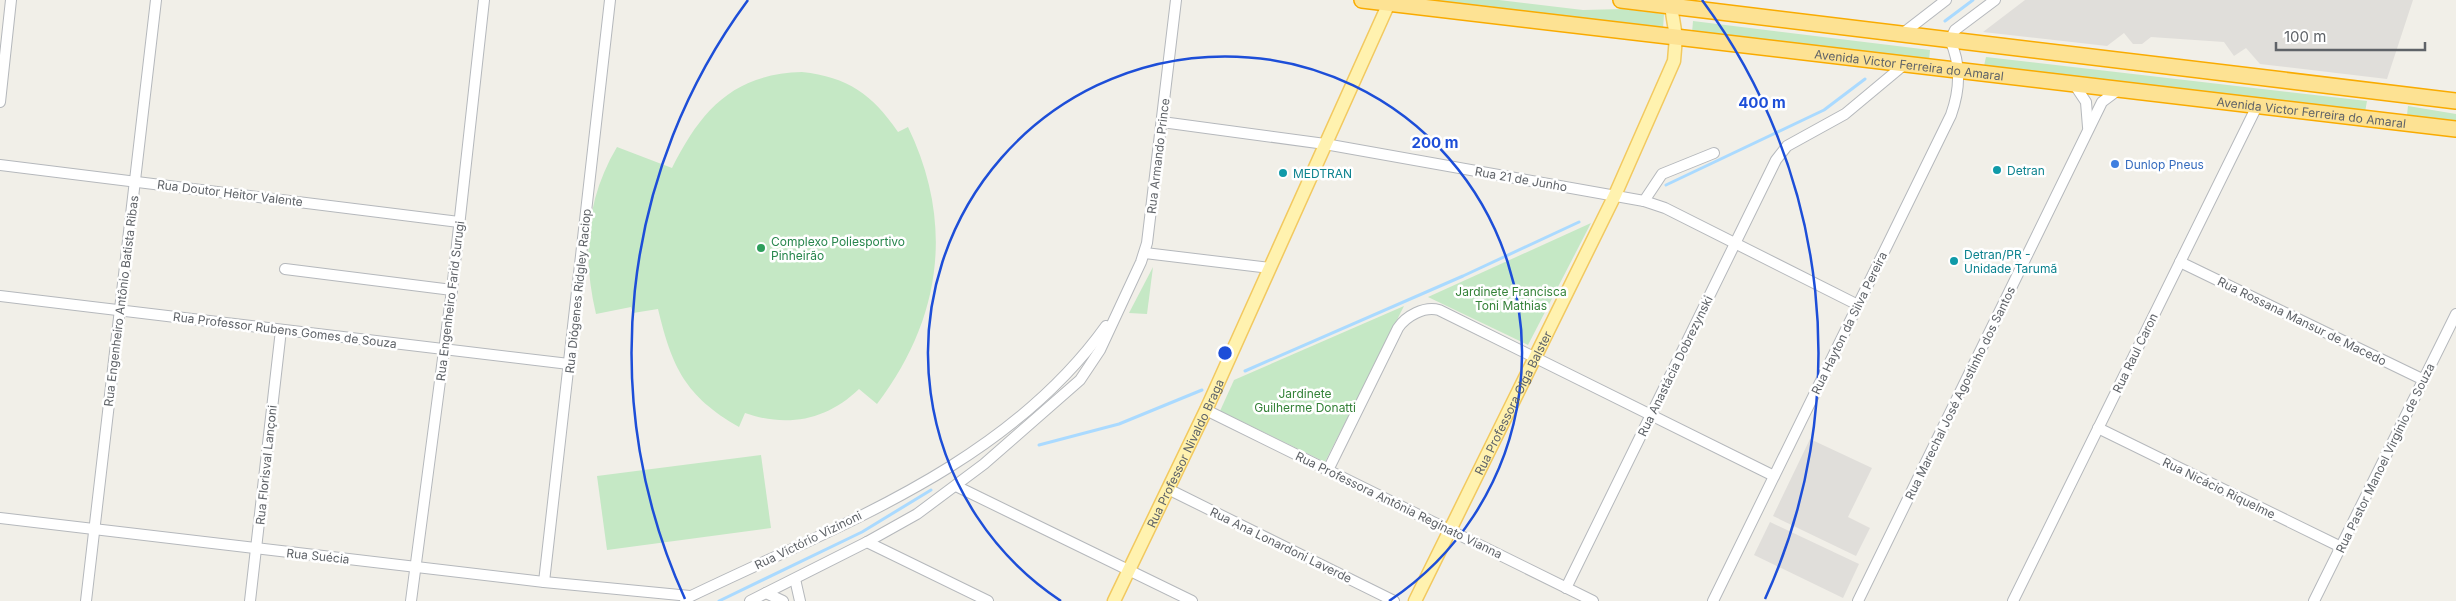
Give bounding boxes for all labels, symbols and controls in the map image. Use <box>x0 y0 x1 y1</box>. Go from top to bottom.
scale bar <box>2276 20 2425 52</box>
text: 100 m <box>2284 27 2326 46</box>
street label: Avenida Victor Ferreira do Amaral <box>1814 46 2005 83</box>
text: 400 m <box>1738 93 1786 112</box>
street label: Avenida Victor Ferreira do Amaral <box>2216 93 2407 131</box>
street label: Rua Armando Prince <box>1143 97 1173 215</box>
text: 200 m <box>1412 133 1458 152</box>
place label: Dunlop Pneus <box>2125 157 2204 172</box>
marker: Dunlop Pneus <box>2109 158 2121 170</box>
street label: Rua 21 de Junho <box>1474 163 1568 195</box>
place label: Detran <box>2007 163 2045 178</box>
marker: Detran <box>1991 164 2003 176</box>
place label: MEDTRAN <box>1293 166 1352 181</box>
marker: MEDTRAN <box>1277 167 1289 179</box>
street label: Rua Doutor Heitor Valente <box>156 177 304 209</box>
street label: Rua Engenheiro Antônio Batista Ribas <box>101 195 141 407</box>
street label: Rua Diógenes Ridgley Raciop <box>562 208 594 374</box>
street label: Rua Engenheiro Farid Surugi <box>433 220 467 382</box>
place label: Complexo Poliesportivo Pinheirão <box>771 234 905 263</box>
marker: Complexo Poliesportivo Pinheirão <box>755 242 767 254</box>
place label: Detran/PR - Unidade Tarumã <box>1964 247 2057 276</box>
street label: Rua Hayton da Silva Pereira <box>1808 249 1890 397</box>
marker: Detran/PR - Unidade Tarumã <box>1948 255 1960 267</box>
street label: Rua Rossana Mansur de Macedo <box>2215 273 2389 369</box>
park label: Jardinete Francisca Toni Mathias <box>1455 284 1567 313</box>
street label: Rua Marechal José Agostinho dos Santos <box>1902 284 2018 502</box>
street label: Rua Anastácia Dobrezynski <box>1634 293 1716 439</box>
street label: Rua Professor Rubens Gomes de Souza <box>172 309 398 351</box>
street label: Rua Raul Caron <box>2109 311 2161 395</box>
street label: Rua Professora Olga Balster <box>1471 328 1555 477</box>
centre of rings <box>1216 344 1234 362</box>
street label: Rua Pastor Manoel Virgínio de Souza <box>2332 361 2438 555</box>
street label: Rua Professor Nivaldo Braga <box>1143 377 1226 530</box>
park label: Jardinete Guilherme Donatti <box>1254 386 1356 415</box>
street label: Rua Florisval Lançoni <box>252 404 280 526</box>
street label: Rua Professora Antônia Reginato Vianna <box>1293 448 1505 562</box>
street label: Rua Nicácio Riquelme <box>2160 454 2278 522</box>
street label: Rua Ana Lonardoni Laverde <box>1208 504 1354 586</box>
street label: Rua Victório Vizinoni <box>752 508 864 572</box>
street label: Rua Suécia <box>286 545 350 567</box>

